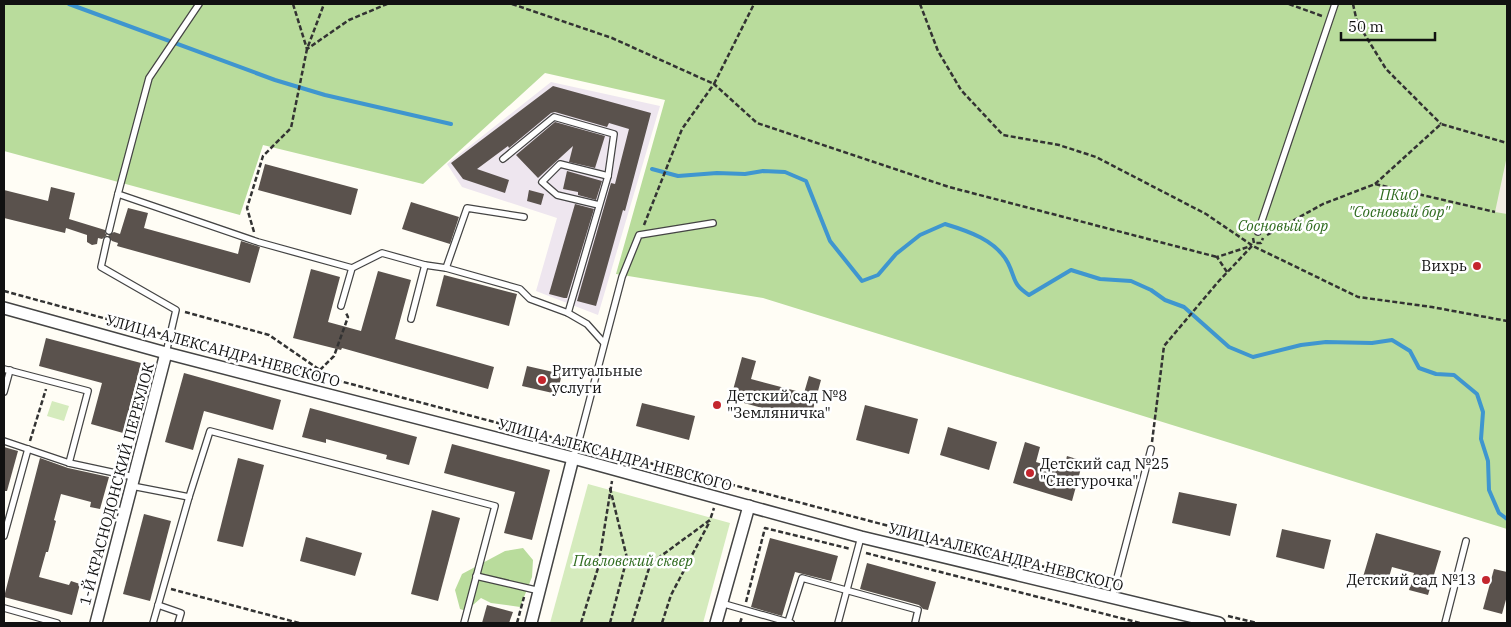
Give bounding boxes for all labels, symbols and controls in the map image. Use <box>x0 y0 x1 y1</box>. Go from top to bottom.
scale bar <box>1341 10 1435 42</box>
text: 50 m <box>1348 17 1384 36</box>
park label: ПКиО "Сосновый бор" <box>1348 185 1451 221</box>
park label: Сосновый бор <box>1238 216 1328 235</box>
place label: Вихрь <box>1421 256 1467 275</box>
marker: Вихрь <box>1471 260 1483 272</box>
street label: УЛИЦА АЛЕКСАНДРА НЕВСКОГО <box>104 310 342 391</box>
street label: 1-Й КРАСНОДОНСКИЙ ПЕРЕУЛОК <box>75 360 158 607</box>
place label: Ритуальные услуги <box>552 361 643 397</box>
marker: Ритуальные услуги <box>536 374 548 386</box>
place label: Детский сад №8 "Земляничка" <box>727 386 847 422</box>
marker: Детский сад №8 "Земляничка" <box>711 399 723 411</box>
street label: УЛИЦА АЛЕКСАНДРА НЕВСКОГО <box>496 414 734 495</box>
place label: Детский сад №25 "Снегурочка" <box>1040 454 1169 490</box>
marker: Детский сад №25 "Снегурочка" <box>1024 467 1036 479</box>
street label: УЛИЦА АЛЕКСАНДРА НЕВСКОГО <box>887 518 1126 595</box>
park label: Павловский сквер <box>572 551 693 570</box>
place label: Детский сад №13 <box>1347 570 1476 589</box>
marker: Детский сад №13 <box>1480 574 1492 586</box>

